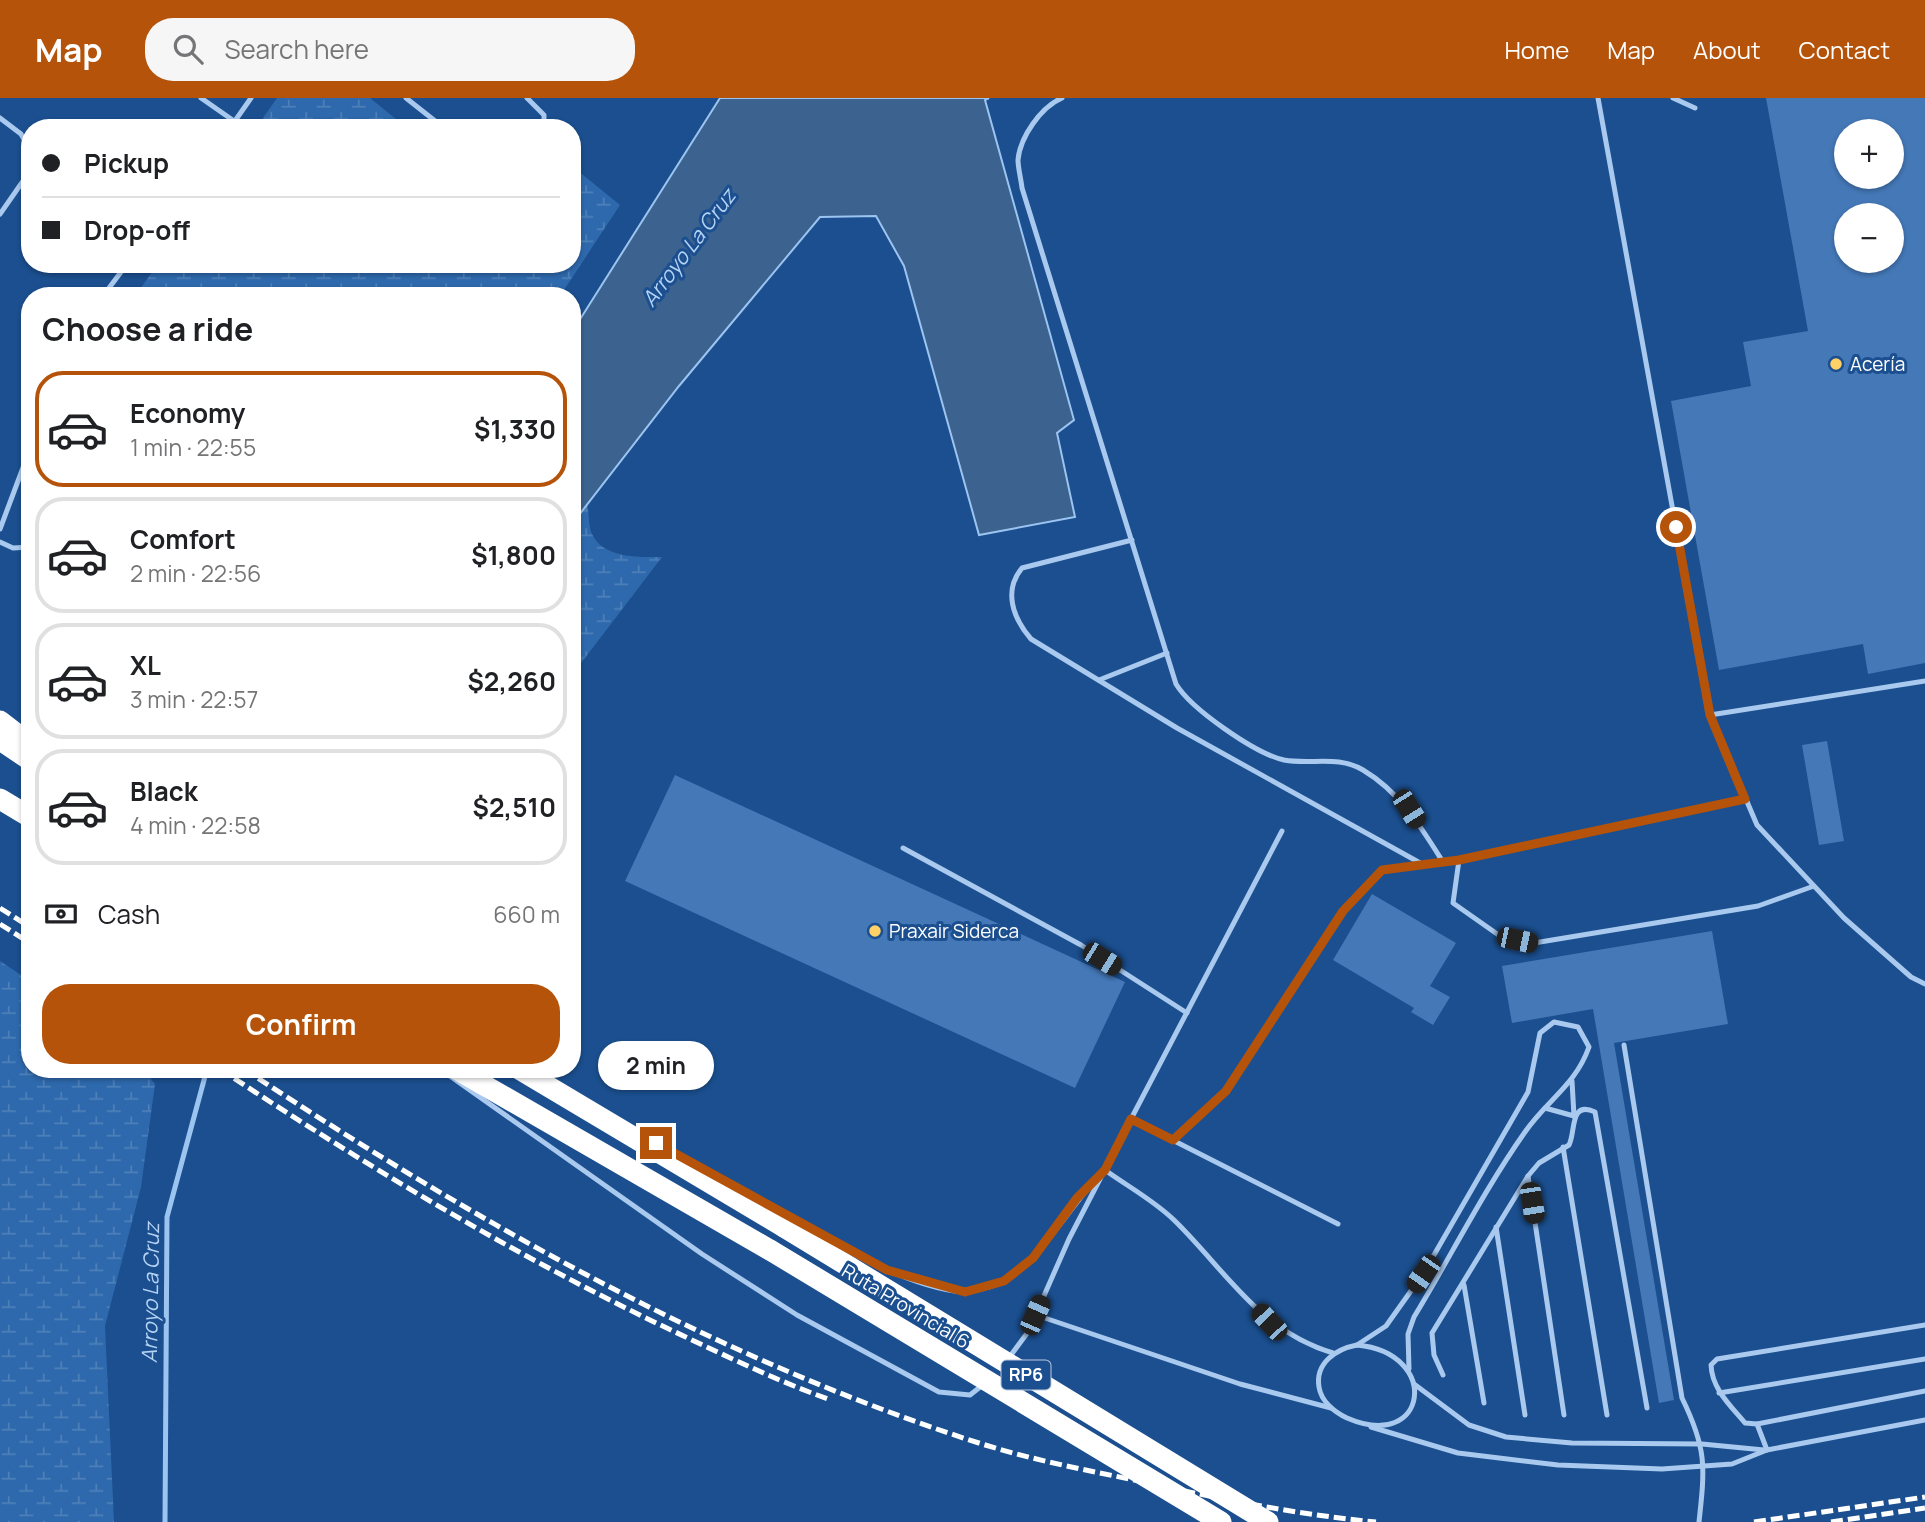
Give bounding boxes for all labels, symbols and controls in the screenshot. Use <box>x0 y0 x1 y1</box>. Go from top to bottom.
search box <box>145 18 635 81</box>
text: Map <box>35 27 103 72</box>
icon: search <box>169 30 207 68</box>
text: Search here <box>225 31 369 67</box>
text: Home <box>1504 33 1569 66</box>
text: Map <box>1607 33 1655 66</box>
text: About <box>1693 33 1761 66</box>
text: Contact <box>1799 33 1890 66</box>
map controls <box>1834 119 1904 273</box>
button: + <box>1834 119 1904 189</box>
text: Pickup <box>84 145 169 181</box>
water label: Arroyo La Cruz <box>635 181 743 312</box>
button: − <box>1834 203 1904 273</box>
text: Drop-off <box>84 212 190 248</box>
text: Choose a ride <box>42 307 253 351</box>
place label: Acería <box>1850 351 1905 377</box>
marker: Acería <box>1828 356 1844 372</box>
text: Economy <box>130 395 245 431</box>
icon: car <box>46 398 109 461</box>
text: $1,330 <box>474 411 556 447</box>
text: 1 min · 22:55 <box>130 431 256 463</box>
route start <box>1660 511 1692 543</box>
text: Comfort <box>130 521 236 557</box>
icon: car <box>46 524 109 587</box>
text: $1,800 <box>471 537 556 573</box>
text: 2 min · 22:56 <box>130 557 261 589</box>
text: XL <box>130 647 161 683</box>
icon: car <box>46 650 109 713</box>
text: $2,260 <box>468 663 556 699</box>
text: 3 min · 22:57 <box>130 683 258 715</box>
text: Black <box>130 773 198 809</box>
icon: car <box>46 776 109 839</box>
car <box>1389 786 1430 832</box>
text: $2,510 <box>473 789 556 825</box>
text: 4 min · 22:58 <box>130 809 261 841</box>
icon: cash <box>42 895 80 933</box>
text: Cash <box>98 896 160 932</box>
text: 660 m <box>493 898 560 930</box>
place label: Praxair Siderca <box>889 918 1019 944</box>
marker: Praxair Siderca <box>867 923 883 939</box>
car <box>1495 925 1540 955</box>
car <box>1079 939 1126 979</box>
button: Confirm <box>42 984 560 1064</box>
callout: 2 min <box>598 1042 714 1090</box>
text: 2 min <box>626 1049 686 1081</box>
route end <box>640 1127 672 1159</box>
car <box>1519 1181 1546 1225</box>
water label: Arroyo La Cruz <box>135 1220 165 1363</box>
car <box>1403 1251 1444 1297</box>
street label: Ruta Provincial 6 <box>837 1258 975 1354</box>
car <box>1017 1292 1054 1338</box>
car <box>1247 1299 1292 1345</box>
road number: RP6 <box>1002 1360 1050 1390</box>

